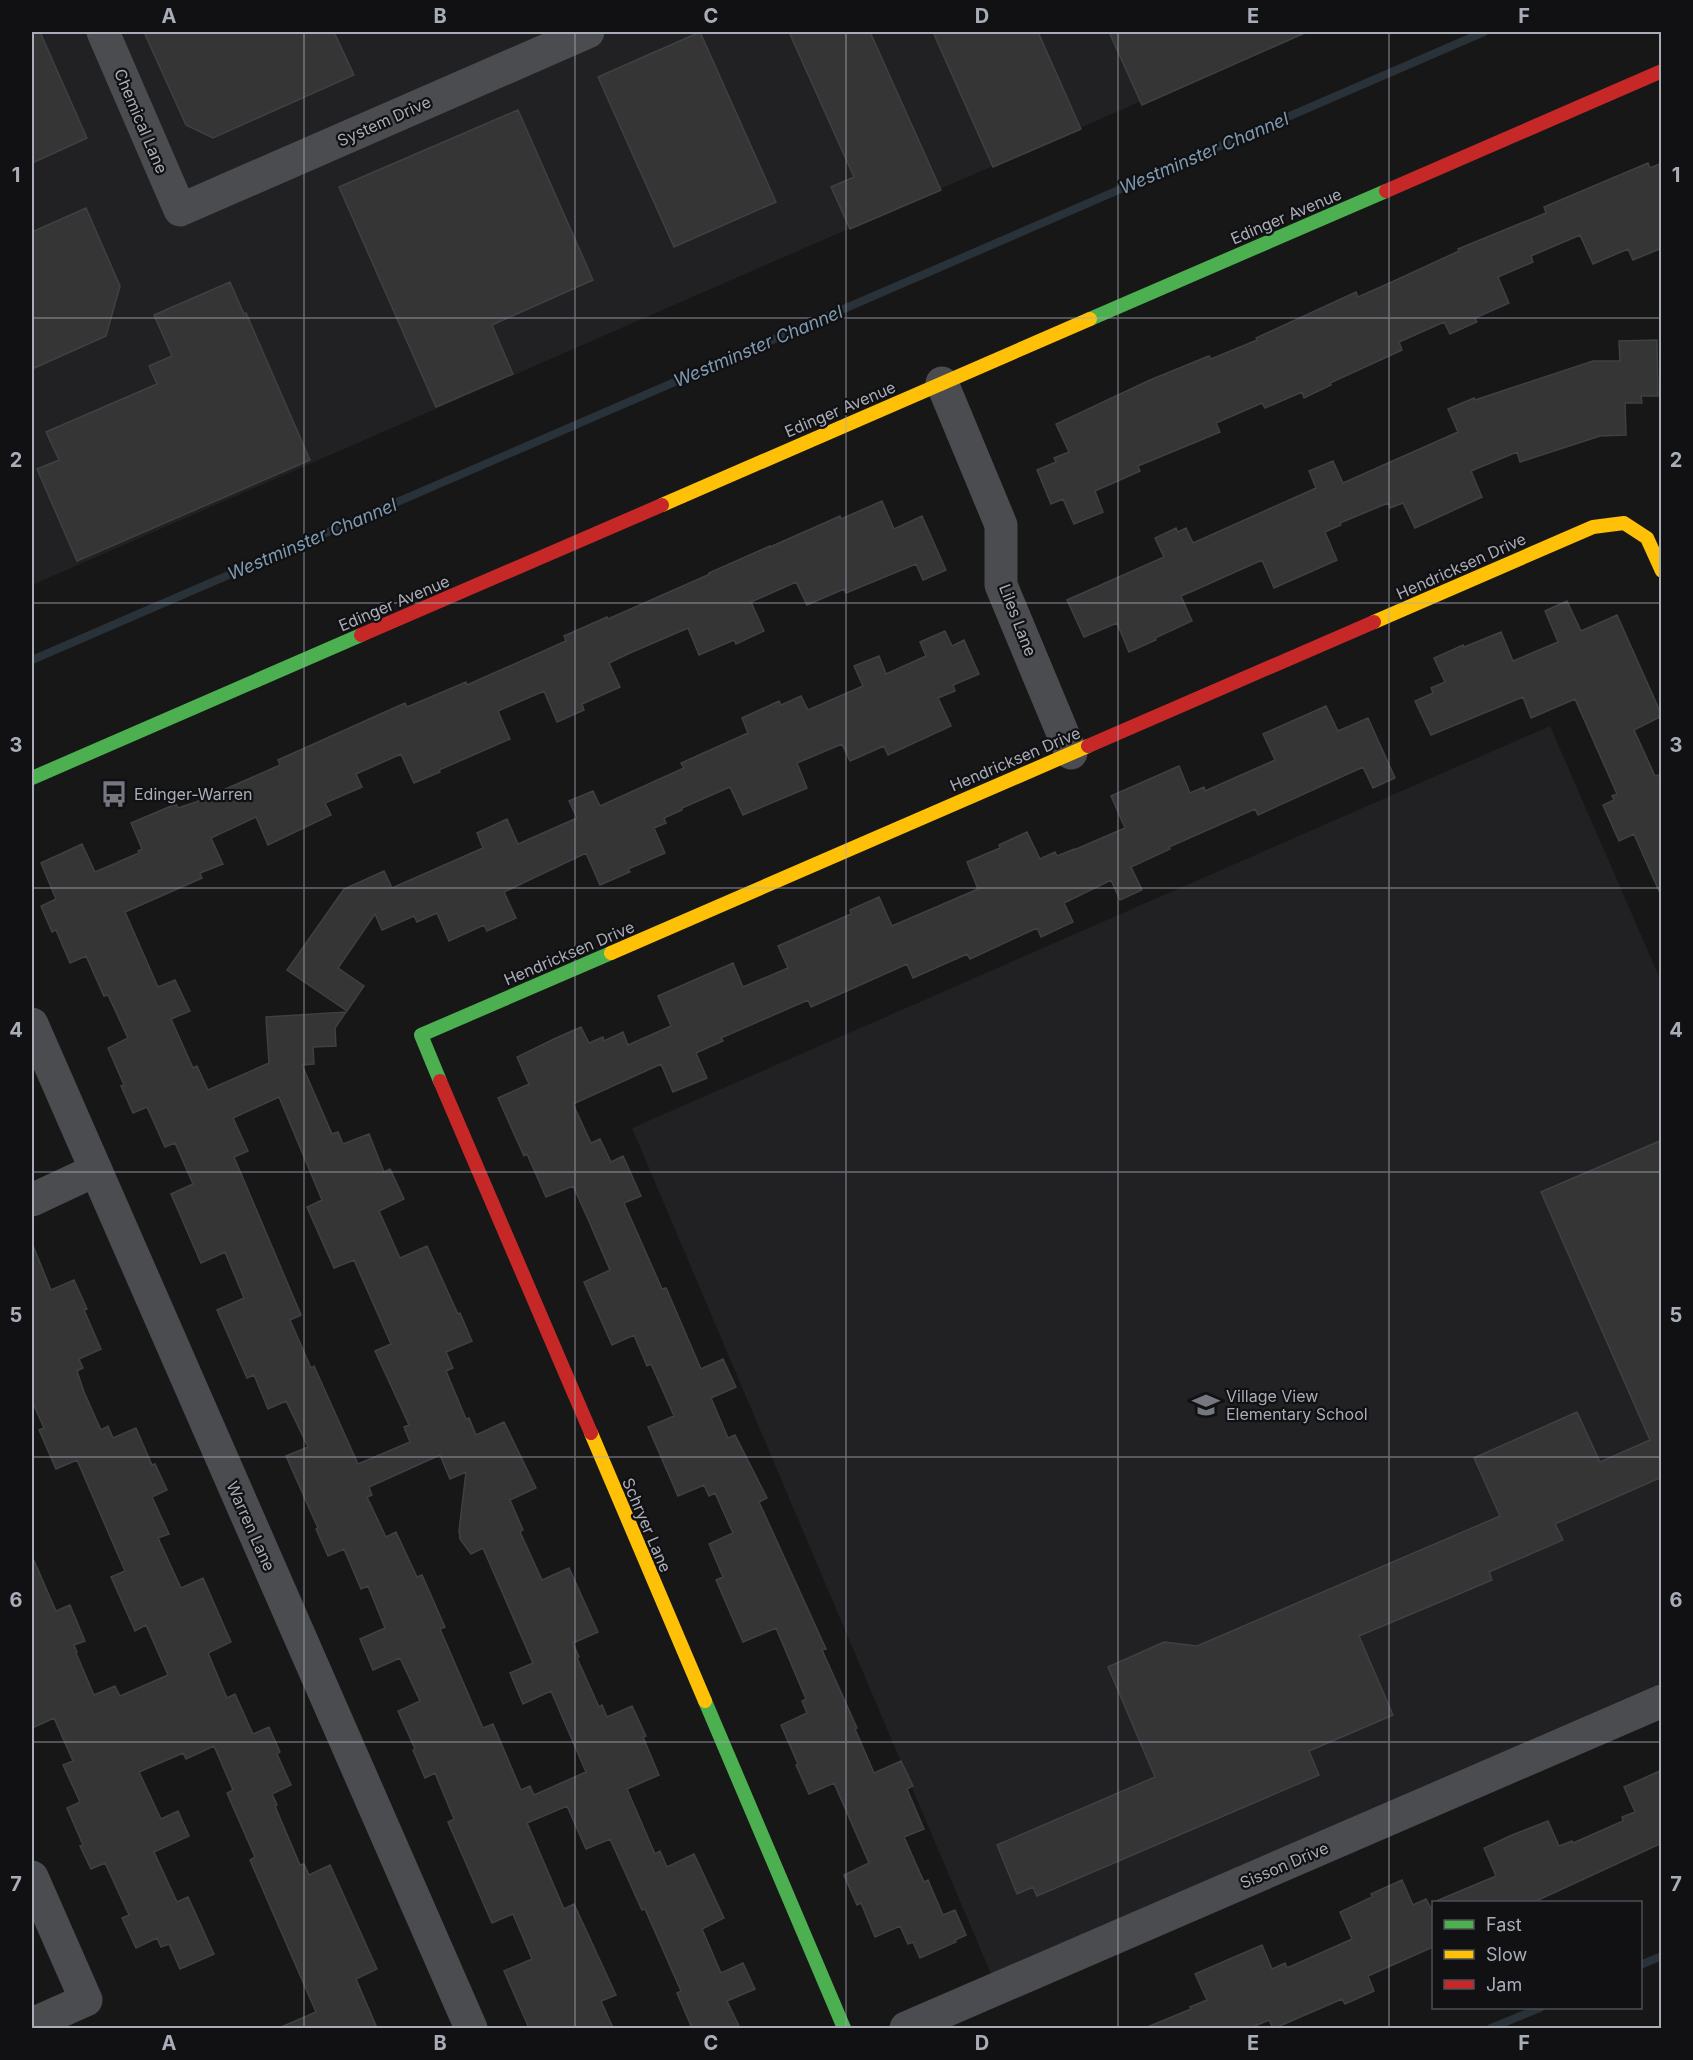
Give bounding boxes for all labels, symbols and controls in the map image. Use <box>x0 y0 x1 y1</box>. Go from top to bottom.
text: A <box>162 4 177 28</box>
text: B <box>433 4 447 28</box>
text: C <box>704 4 718 28</box>
text: D <box>975 4 989 28</box>
text: E <box>1247 4 1259 28</box>
text: F <box>1518 4 1530 28</box>
street label: Chemical Lane <box>110 66 172 176</box>
street label: System Drive <box>334 91 434 151</box>
water label: Westminster Channel <box>1116 108 1292 198</box>
text: 1 <box>12 163 20 187</box>
text: 1 <box>1672 163 1680 187</box>
street label: Edinger Avenue <box>1228 184 1344 248</box>
water label: Westminster Channel <box>670 301 846 391</box>
street label: Edinger Avenue <box>782 377 898 441</box>
text: 2 <box>10 448 22 472</box>
text: 2 <box>1670 448 1682 472</box>
water label: Westminster Channel <box>224 494 400 584</box>
street label: Hendricksen Drive <box>1393 528 1529 604</box>
street label: Edinger Avenue <box>336 571 452 635</box>
street label: Liles Lane <box>995 581 1041 659</box>
street label: Hendricksen Drive <box>947 722 1083 796</box>
text: 3 <box>10 733 22 757</box>
text: 3 <box>1670 733 1682 757</box>
bus stop icon: Edinger-Warren <box>99 779 129 809</box>
place label: Edinger-Warren <box>134 784 253 804</box>
street label: Hendricksen Drive <box>501 916 637 990</box>
text: 4 <box>9 1018 23 1042</box>
text: 4 <box>1669 1018 1683 1042</box>
text: 5 <box>10 1303 22 1327</box>
text: 5 <box>1670 1303 1682 1327</box>
place label: Village View Elementary School <box>1226 1386 1368 1424</box>
school or university icon: Village View Elementary School <box>1191 1390 1221 1420</box>
street label: Schryer Lane <box>618 1475 676 1575</box>
street label: Warren Lane <box>222 1478 280 1574</box>
text: 6 <box>10 1588 23 1612</box>
text: 6 <box>1670 1588 1683 1612</box>
street label: Sisson Drive <box>1237 1837 1331 1893</box>
text: 7 <box>10 1872 22 1896</box>
text: 7 <box>1670 1872 1682 1896</box>
legend <box>1432 1901 1642 2009</box>
text: Fast <box>1486 1914 1522 1935</box>
text: Slow <box>1486 1944 1527 1965</box>
text: Jam <box>1486 1974 1522 1995</box>
text: A <box>162 2031 177 2055</box>
text: B <box>433 2031 447 2055</box>
text: C <box>704 2031 718 2055</box>
text: D <box>975 2031 989 2055</box>
text: E <box>1247 2031 1259 2055</box>
text: F <box>1518 2031 1530 2055</box>

